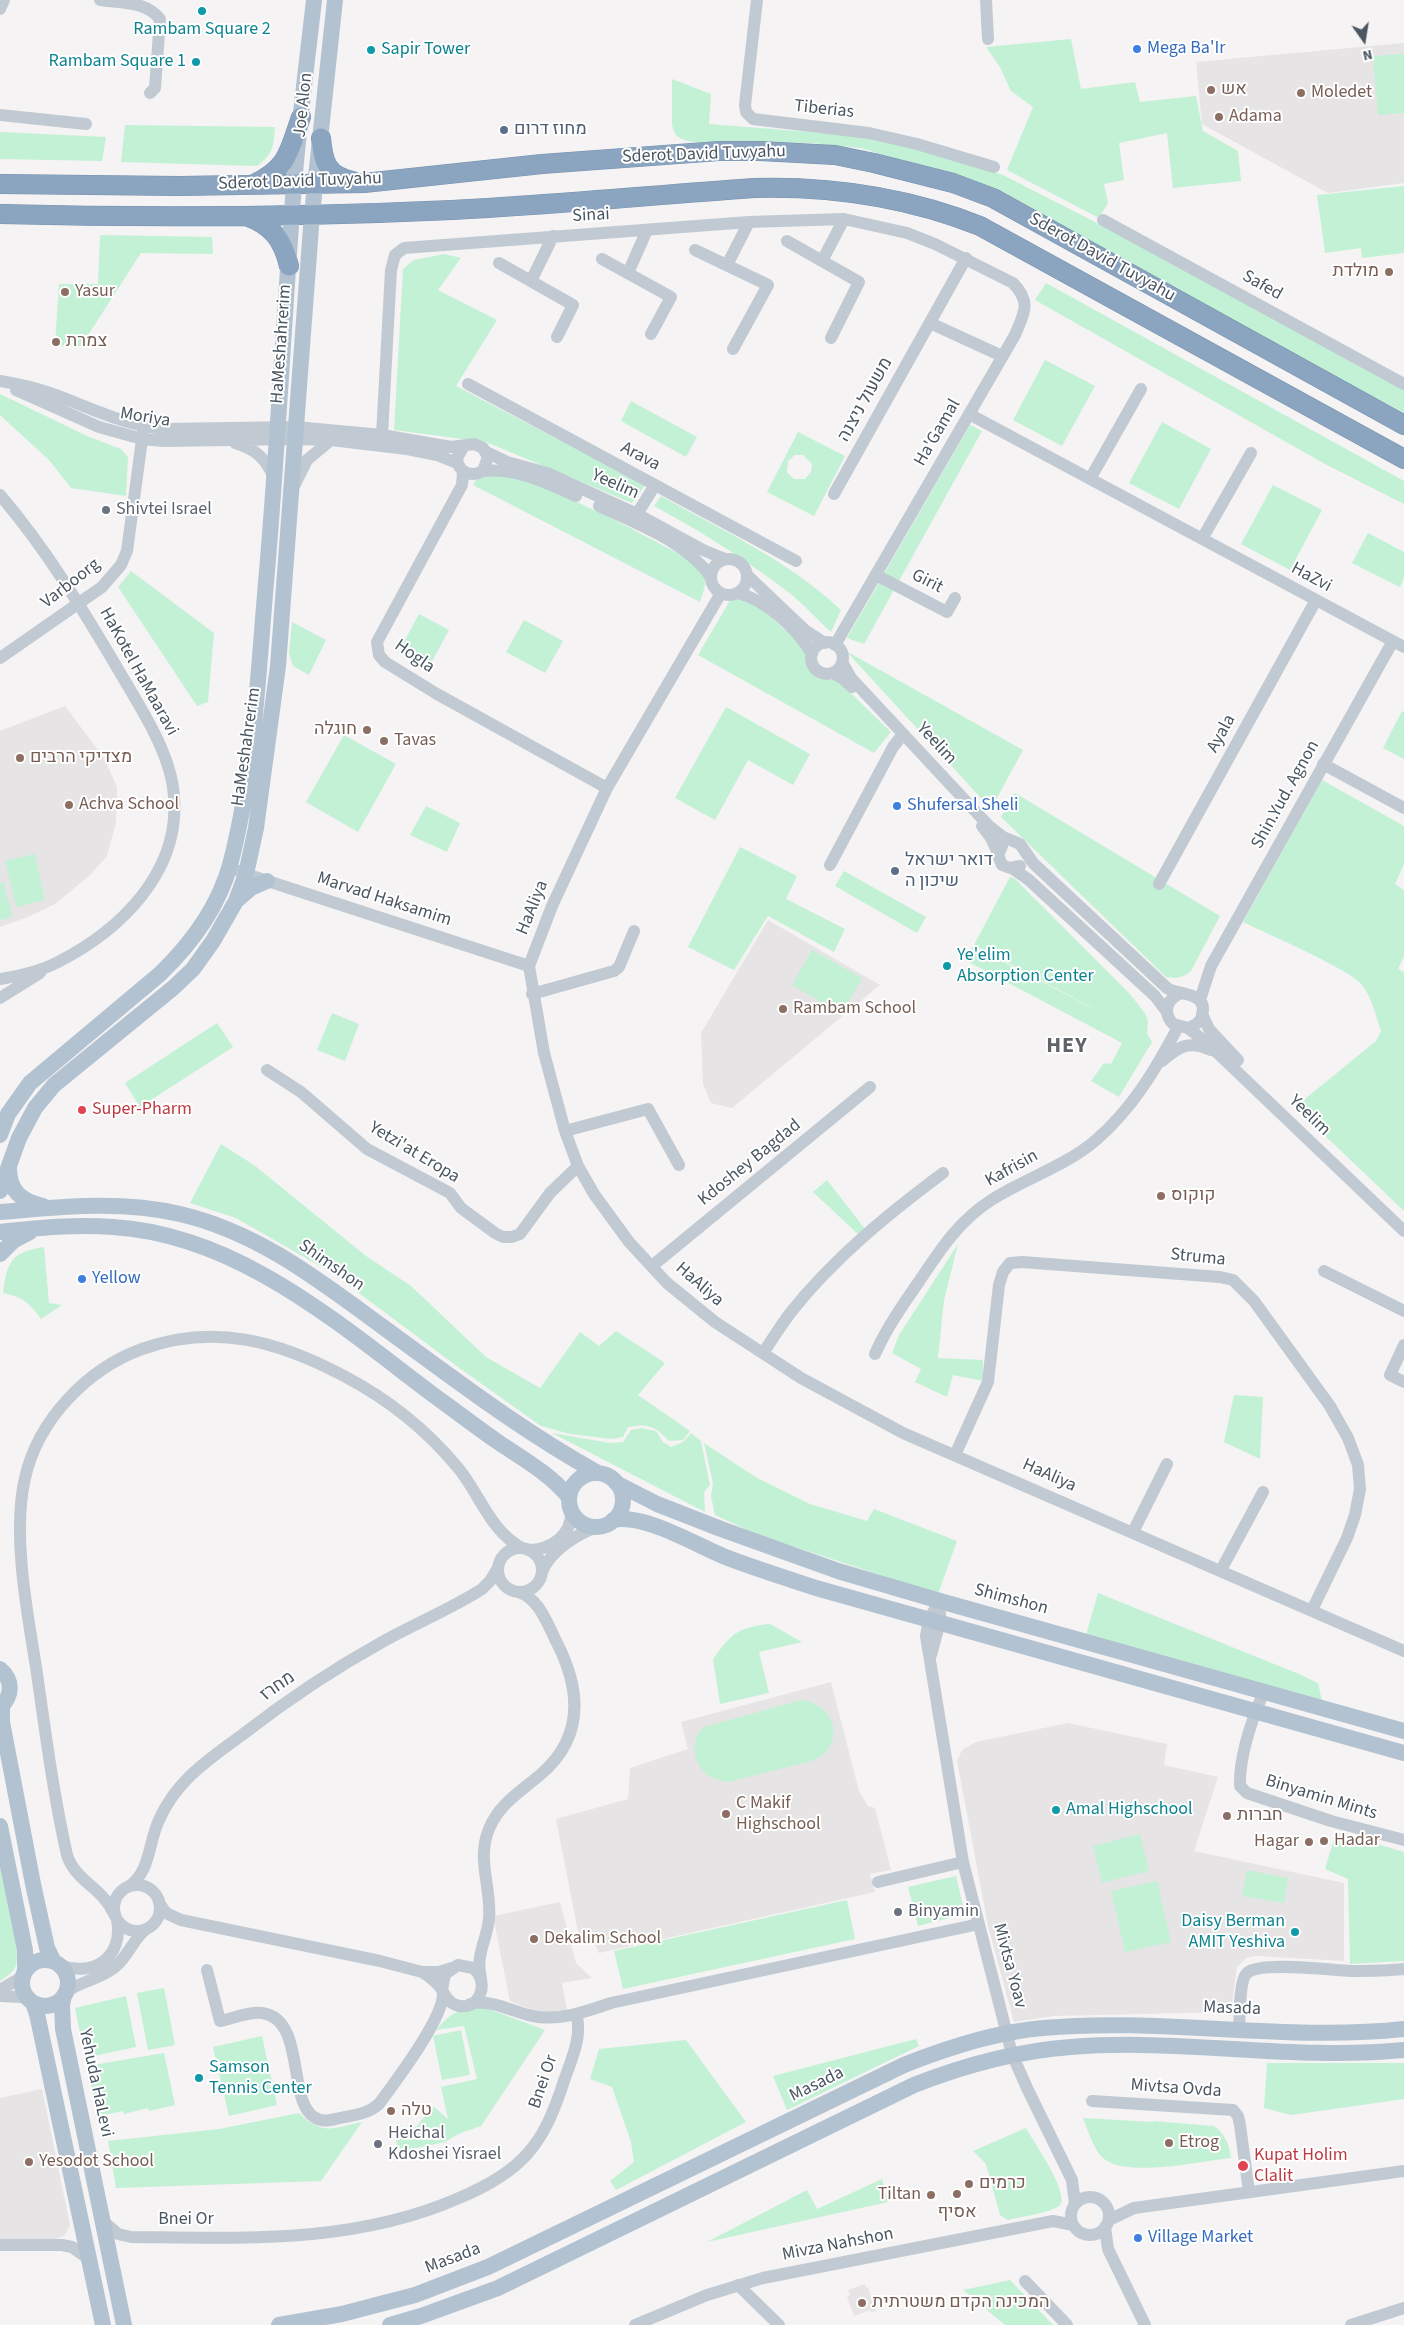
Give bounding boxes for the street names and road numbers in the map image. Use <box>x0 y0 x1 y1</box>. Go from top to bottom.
street label: Joe Alon <box>290 72 318 138</box>
street label: Tiberias <box>793 96 855 124</box>
street label: Sderot David Tuvyahu <box>622 141 786 169</box>
street label: Sderot David Tuvyahu <box>218 168 382 196</box>
street label: Sinai <box>572 204 610 228</box>
street label: Sderot David Tuvyahu <box>1025 209 1179 307</box>
street label: Safed <box>1238 266 1286 306</box>
street label: HaMeshahrerim <box>267 284 297 404</box>
street label: משעול ניצנה <box>834 354 898 446</box>
street label: Ha'Gamal <box>910 396 966 470</box>
street label: Moriya <box>118 403 172 433</box>
street label: Arava <box>616 438 664 476</box>
street label: Yeelim <box>588 465 642 505</box>
street label: Varboorg <box>37 554 105 614</box>
street label: HaZvi <box>1287 558 1335 598</box>
street label: Girit <box>908 565 946 599</box>
street label: HaKotel HaMaaravi <box>94 604 182 740</box>
street label: Hogla <box>390 635 438 679</box>
street label: HaMeshahrerim <box>228 686 266 808</box>
street label: Ayala <box>1203 711 1241 757</box>
street label: Yeelim <box>911 718 961 770</box>
street label: Shin.Yud. Agnon <box>1247 737 1325 853</box>
street label: Marvad Haksamim <box>314 868 454 932</box>
street label: HaAliya <box>512 878 554 938</box>
street label: Yeelim <box>1284 1091 1334 1141</box>
street label: Kdoshey Bagdad <box>694 1115 806 1211</box>
street label: Yetzi'at Eropa <box>365 1118 463 1188</box>
street label: Kafrisin <box>982 1146 1042 1192</box>
street label: Shimshon <box>294 1235 368 1297</box>
street label: Struma <box>1169 1244 1227 1272</box>
street label: HaAliya <box>671 1258 727 1312</box>
street label: HaAliya <box>1019 1455 1079 1497</box>
street label: Shimshon <box>972 1580 1050 1620</box>
street label: מחרז <box>256 1667 300 1707</box>
street label: Binyamin Mints <box>1263 1771 1379 1825</box>
street label: Mivtsa Yoav <box>987 1921 1031 2011</box>
street label: Masada <box>1203 1997 1261 2021</box>
street label: Yehuda HaLevi <box>73 2027 117 2139</box>
street label: Bnei Or <box>525 2052 563 2112</box>
street label: Masada <box>786 2063 848 2107</box>
street label: Mivtsa Ovda <box>1130 2075 1222 2103</box>
street label: Bnei Or <box>158 2209 214 2231</box>
street label: Mivza Nahshon <box>781 2224 895 2266</box>
street label: Masada <box>422 2239 484 2279</box>

